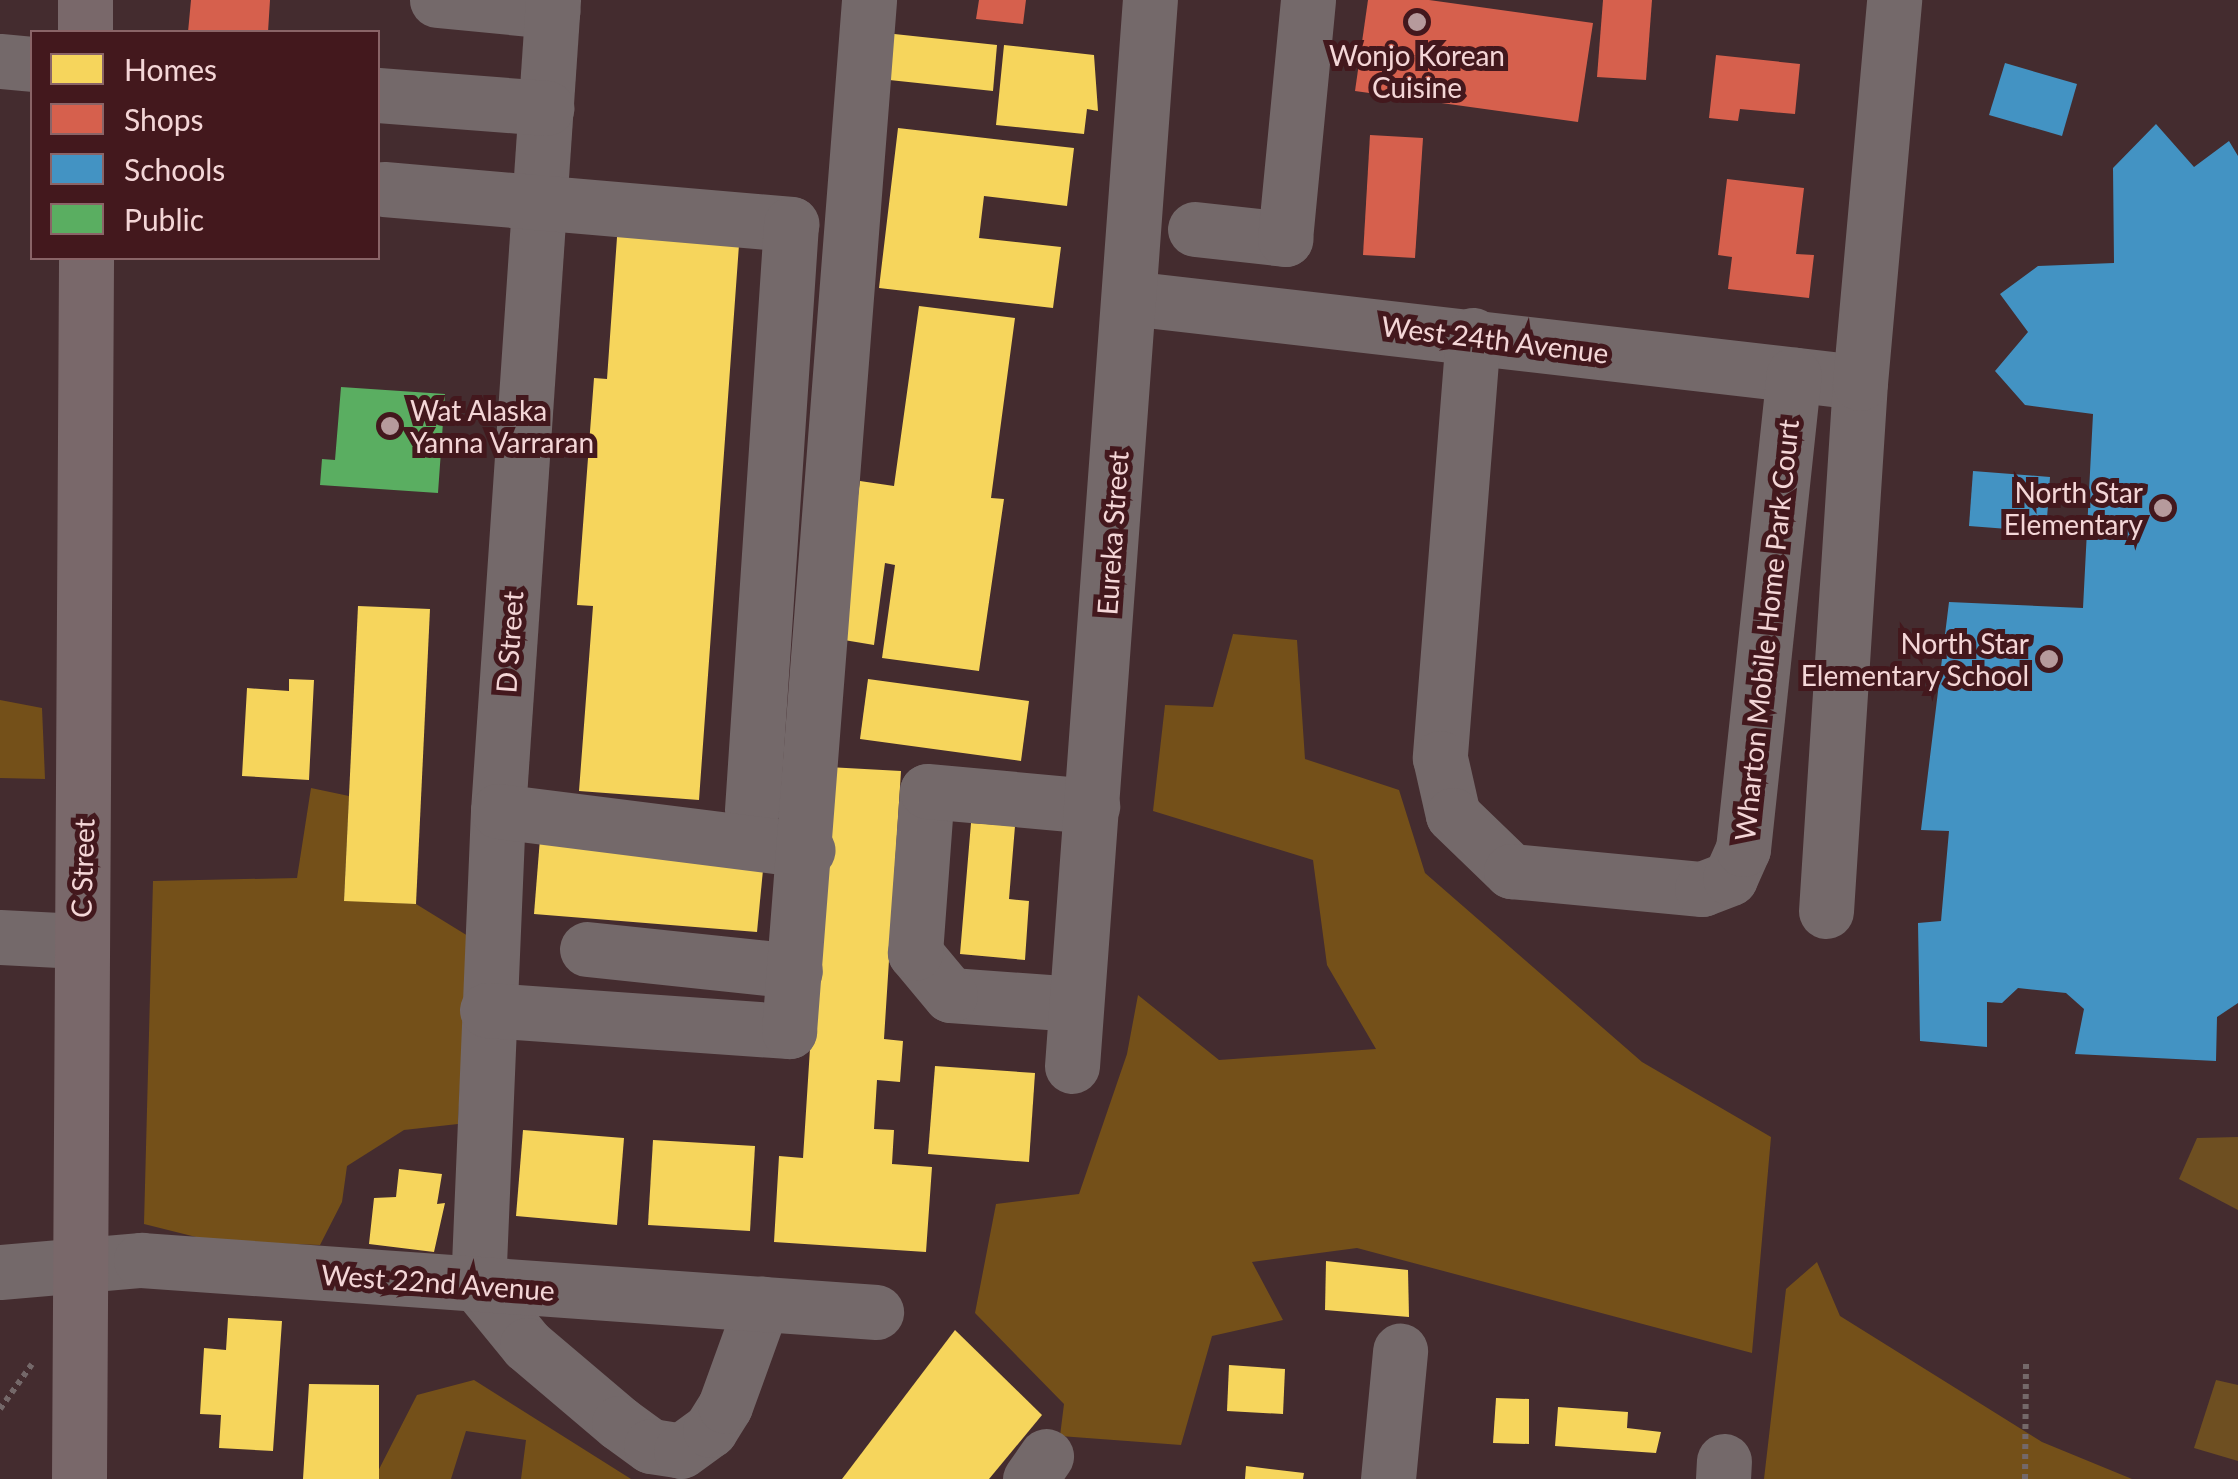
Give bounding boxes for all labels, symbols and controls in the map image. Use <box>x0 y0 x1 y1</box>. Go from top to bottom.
marker: Wonjo Korean Cuisine <box>1406 11 1428 33</box>
legend <box>30 30 380 260</box>
place label: Wonjo Korean Cuisine <box>1329 38 1505 104</box>
text: Homes <box>124 51 217 87</box>
text: Shops <box>124 101 204 137</box>
text: Schools <box>124 151 225 187</box>
text: Public <box>124 201 204 237</box>
street label: West 24th Avenue <box>1379 308 1611 370</box>
place label: Wat Alaska Yanna Varraran <box>410 393 595 459</box>
marker: Wat Alaska Yanna Varraran <box>379 415 401 437</box>
street label: Wharton Mobile Home Park Court <box>1727 418 1805 842</box>
street label: Eureka Street <box>1089 450 1135 616</box>
place label: North Star Elementary <box>2004 475 2143 541</box>
marker: North Star Elementary <box>2152 497 2174 519</box>
street label: D Street <box>489 590 529 694</box>
place label: North Star Elementary School <box>1800 626 2029 692</box>
marker: North Star Elementary School <box>2038 648 2060 670</box>
street label: C Street <box>63 818 101 918</box>
street label: West 22nd Avenue <box>320 1257 556 1307</box>

